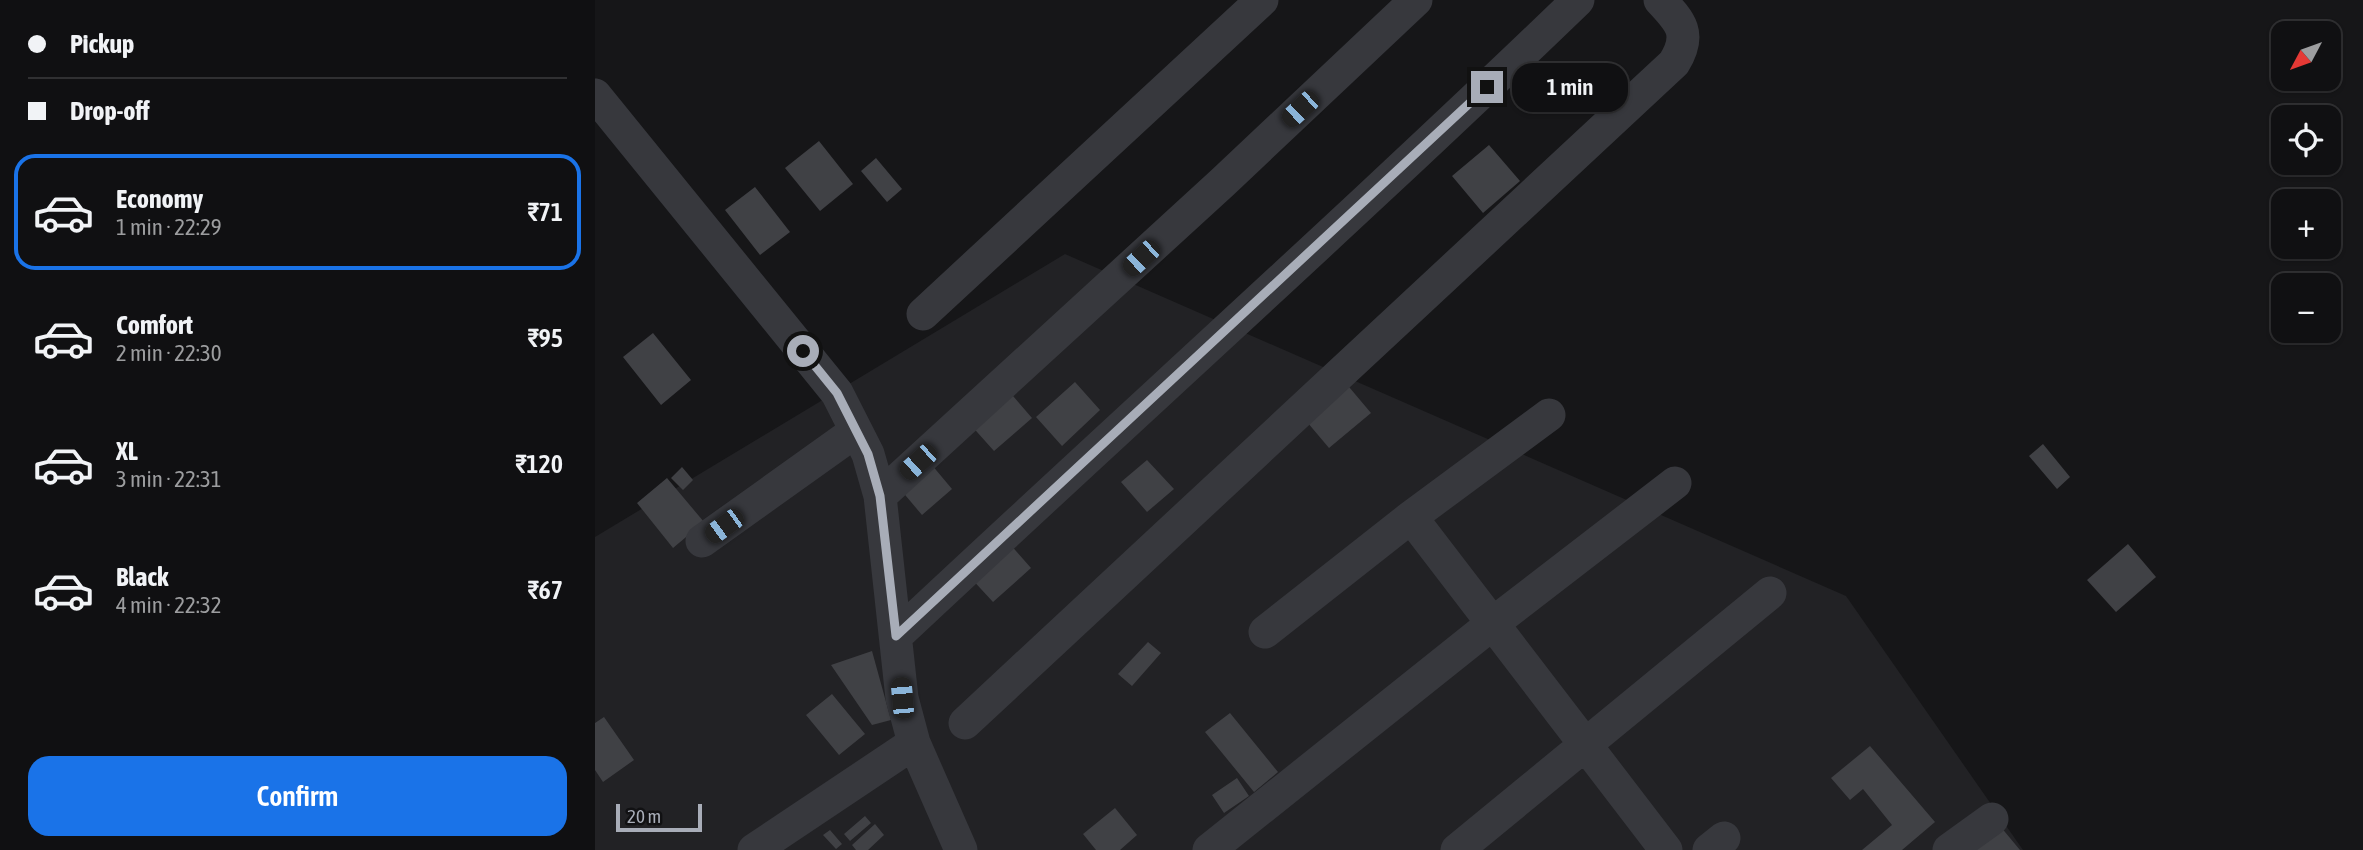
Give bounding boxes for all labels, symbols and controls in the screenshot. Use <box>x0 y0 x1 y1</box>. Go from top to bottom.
north arrow <box>2271 21 2341 91</box>
map controls <box>2271 21 2341 343</box>
text: Pickup <box>70 29 134 59</box>
callout: 1 min <box>1512 62 1627 112</box>
route end <box>1471 71 1503 103</box>
text: 1 min <box>1547 74 1593 100</box>
car <box>1278 87 1323 131</box>
text: Drop-off <box>70 96 150 126</box>
button: locate <box>2271 105 2341 175</box>
icon: car <box>32 181 95 244</box>
text: Economy <box>116 184 203 214</box>
button: + <box>2271 189 2341 259</box>
text: ₹71 <box>527 197 563 227</box>
text: 1 min · 22:29 <box>116 214 222 240</box>
car <box>1119 236 1164 280</box>
button: − <box>2271 273 2341 343</box>
icon: car <box>32 307 95 370</box>
text: Comfort <box>116 310 193 340</box>
text: ₹95 <box>527 323 563 353</box>
route start <box>787 335 819 367</box>
text: 2 min · 22:30 <box>116 340 222 366</box>
icon: car <box>32 433 95 496</box>
text: XL <box>116 436 138 466</box>
car <box>896 440 941 484</box>
text: ₹120 <box>515 449 563 479</box>
text: 3 min · 22:31 <box>116 466 222 492</box>
car <box>701 505 748 547</box>
icon: car <box>32 559 95 622</box>
text: Black <box>116 562 168 592</box>
text: ₹67 <box>527 575 563 605</box>
text: 4 min · 22:32 <box>116 592 222 618</box>
car <box>890 676 915 720</box>
button: Confirm <box>28 756 567 836</box>
scale bar <box>616 801 702 833</box>
text: 20 m <box>627 805 661 827</box>

